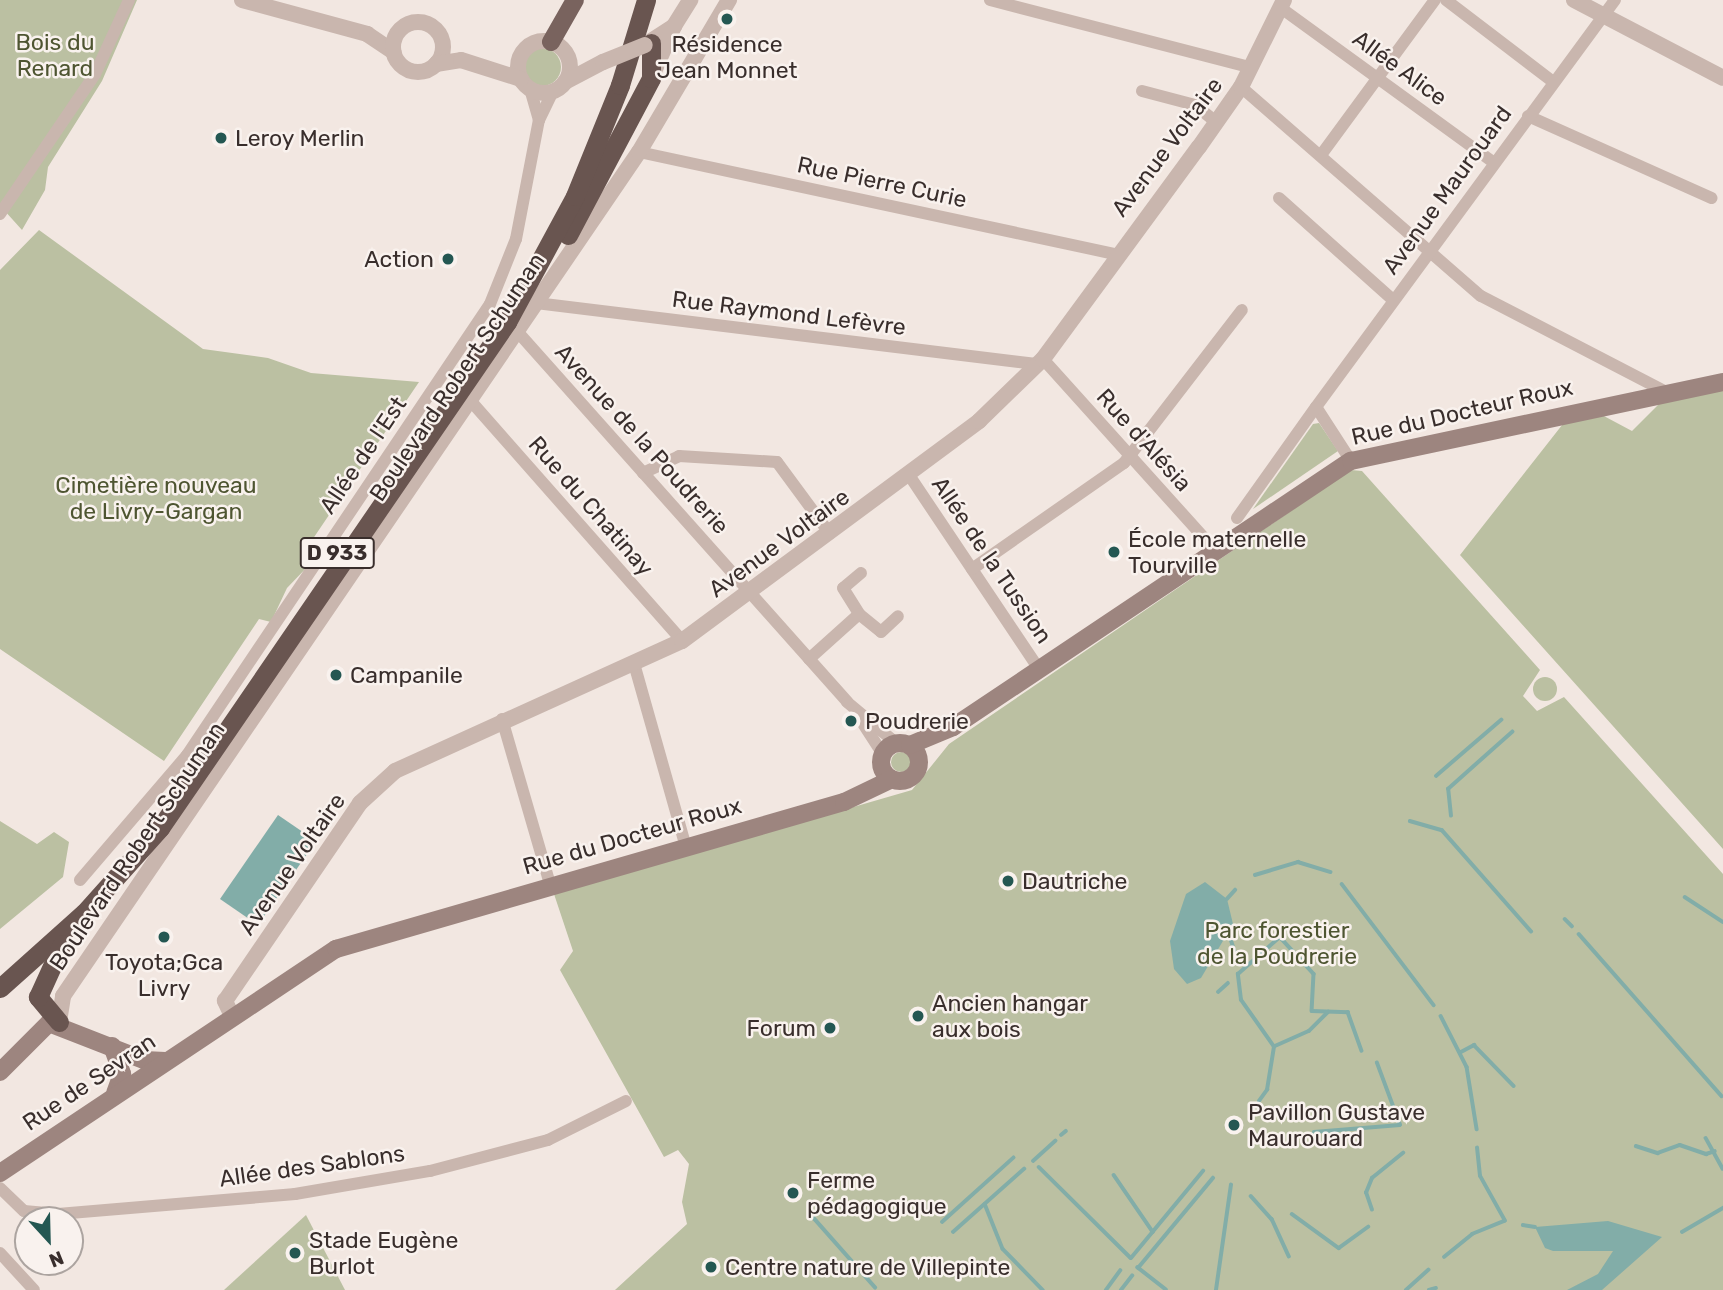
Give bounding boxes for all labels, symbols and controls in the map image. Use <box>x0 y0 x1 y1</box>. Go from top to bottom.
marker: Résidence Jean Monnet <box>719 11 735 27</box>
street label: Allée Alice <box>1347 24 1453 112</box>
park label: Bois du Renard <box>15 28 95 82</box>
place label: Résidence Jean Monnet <box>657 30 797 84</box>
street label: Avenue Voltaire <box>1106 72 1228 222</box>
street label: Avenue Maurouard <box>1377 100 1517 280</box>
place label: Leroy Merlin <box>235 124 365 152</box>
marker: Leroy Merlin <box>213 130 229 146</box>
street label: Rue Pierre Curie <box>795 151 969 213</box>
place label: Action <box>364 245 434 273</box>
street label: Boulevard Robert Schuman <box>364 248 550 506</box>
marker: Action <box>440 251 456 267</box>
street label: Rue Raymond Lefèvre <box>671 285 907 341</box>
street label: Avenue de la Poudrerie <box>549 338 735 540</box>
street label: Rue du Docteur Roux <box>1348 373 1576 451</box>
street label: Rue d'Alésia <box>1091 383 1197 497</box>
street label: Allée de l'Est <box>314 391 412 519</box>
street label: Rue du Chatinay <box>523 430 659 582</box>
park label: Cimetière nouveau de Livry-Gargan <box>55 471 257 525</box>
street label: Allée de la Tussion <box>926 471 1058 649</box>
street label: Avenue Voltaire <box>703 483 855 603</box>
place label: École maternelle Tourville <box>1128 525 1306 579</box>
road number: D 933 <box>298 536 376 570</box>
marker: École maternelle Tourville <box>1106 544 1122 560</box>
place label: Campanile <box>350 661 463 689</box>
marker: Campanile <box>328 667 344 683</box>
place label: Poudrerie <box>865 707 969 735</box>
marker: Poudrerie <box>843 713 859 729</box>
street label: Boulevard Robert Schuman <box>44 717 230 975</box>
street label: Avenue Voltaire <box>233 787 351 941</box>
street label: Rue du Docteur Roux <box>519 791 745 881</box>
place label: Dautriche <box>1022 867 1127 895</box>
marker: Dautriche <box>1000 873 1016 889</box>
park label: Parc forestier de la Poudrerie <box>1197 916 1357 970</box>
marker: Toyota;Gca Livry <box>156 929 172 945</box>
place label: Toyota;Gca Livry <box>105 948 223 1002</box>
place label: Ancien hangar aux bois <box>932 989 1088 1043</box>
marker: Ancien hangar aux bois <box>910 1008 926 1024</box>
place label: Forum <box>747 1014 816 1042</box>
marker: Forum <box>822 1020 838 1036</box>
street label: Rue de Sevran <box>17 1027 161 1137</box>
place label: Pavillon Gustave Maurouard <box>1248 1098 1425 1152</box>
marker: Pavillon Gustave Maurouard <box>1226 1117 1242 1133</box>
street label: Allée des Sablons <box>217 1139 407 1193</box>
place label: Ferme pédagogique <box>807 1166 947 1220</box>
marker: Ferme pédagogique <box>785 1185 801 1201</box>
north arrow <box>14 1206 84 1276</box>
place label: Stade Eugène Burlot <box>309 1226 458 1280</box>
marker: Stade Eugène Burlot <box>287 1245 303 1261</box>
text: N <box>46 1246 67 1272</box>
place label: Centre nature de Villepinte <box>725 1253 1011 1281</box>
marker: Centre nature de Villepinte <box>703 1259 719 1275</box>

